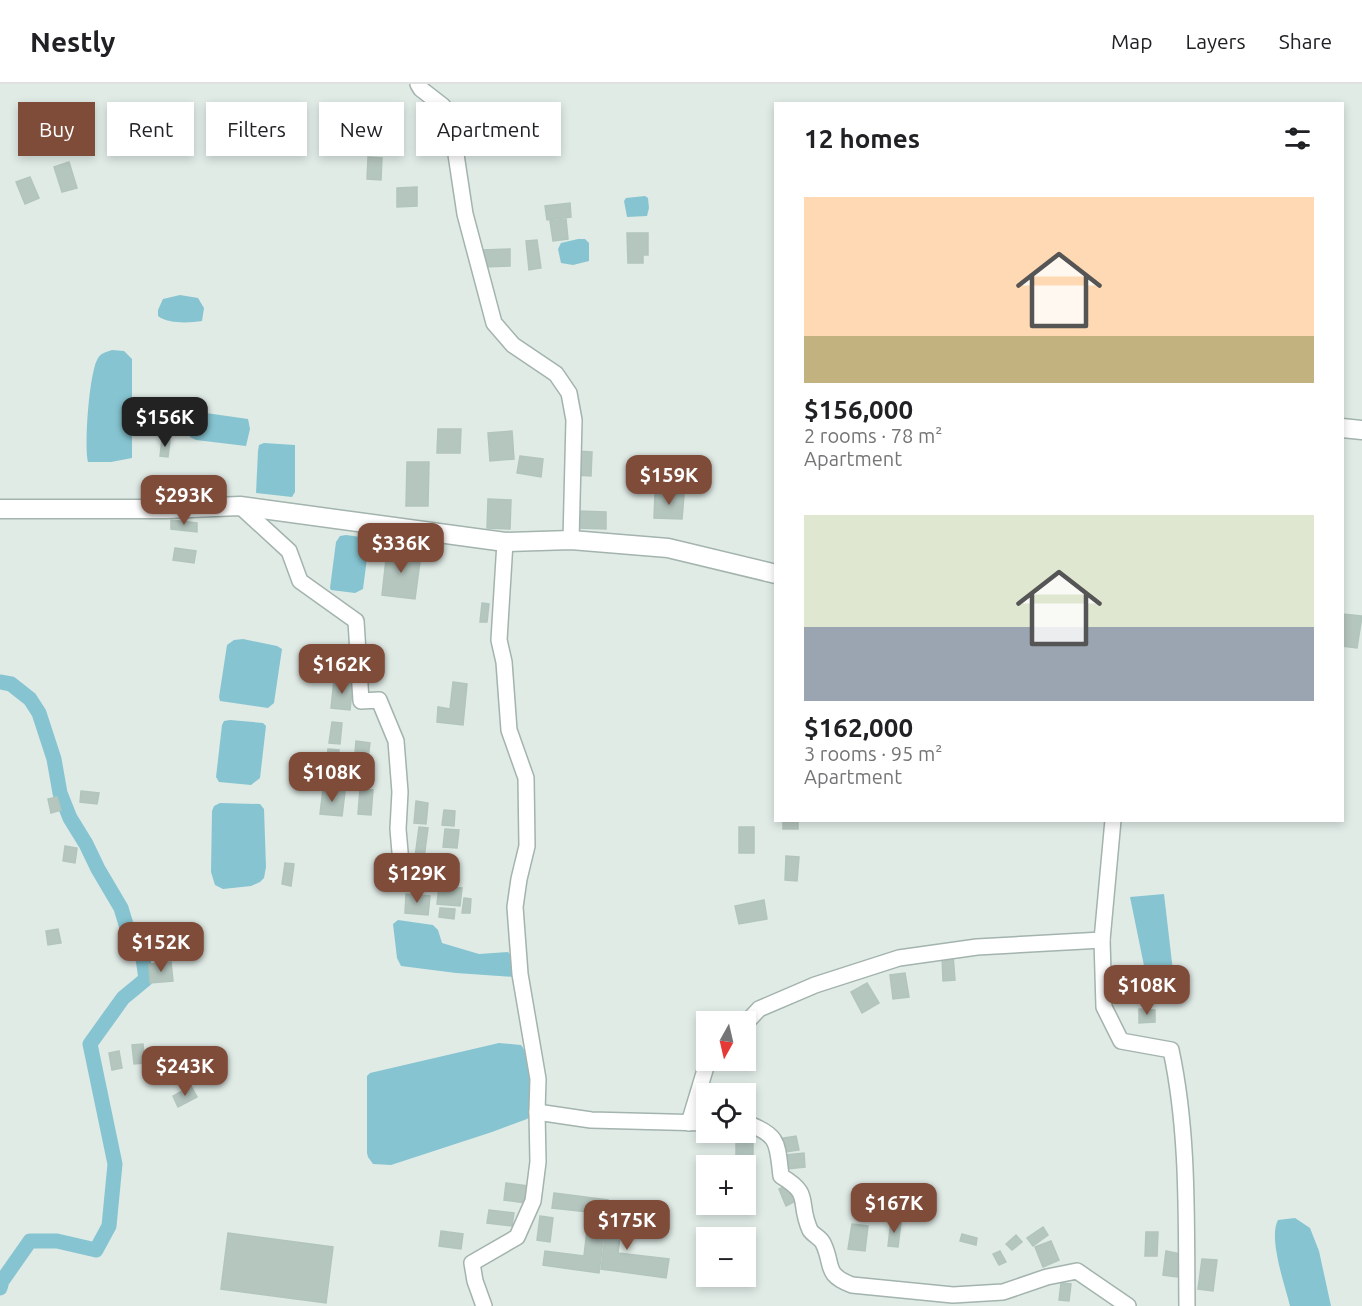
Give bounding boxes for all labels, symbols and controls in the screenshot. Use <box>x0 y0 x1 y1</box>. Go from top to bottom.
text: Nestly <box>30 26 115 57</box>
text: Map <box>1111 29 1152 53</box>
text: Layers <box>1185 29 1246 53</box>
text: Share <box>1279 29 1332 53</box>
chip: Buy <box>18 102 95 156</box>
chip: Rent <box>107 102 194 156</box>
chip: Filters <box>206 102 307 156</box>
chip: New <box>319 102 404 156</box>
chip: Apartment <box>416 102 561 156</box>
icon: filters <box>1281 122 1314 155</box>
text: 12 homes <box>804 124 920 153</box>
icon: home <box>1005 236 1113 344</box>
text: $156,000 <box>804 395 913 424</box>
pin: $156K <box>123 397 207 448</box>
text: $156K <box>136 405 194 428</box>
text: 2 rooms · 78 m² <box>804 424 942 447</box>
text: Apartment <box>804 447 902 470</box>
pin: $159K <box>627 455 711 506</box>
text: $159K <box>640 463 698 486</box>
pin: $293K <box>142 475 226 526</box>
text: $293K <box>155 483 213 506</box>
pin: $336K <box>359 523 443 574</box>
text: $336K <box>372 531 430 554</box>
icon: home <box>1005 554 1113 662</box>
pin: $162K <box>300 644 384 695</box>
text: $162K <box>313 652 371 675</box>
text: $162,000 <box>804 713 913 742</box>
text: 3 rooms · 95 m² <box>804 742 942 765</box>
pin: $108K <box>290 752 374 803</box>
text: $108K <box>303 760 361 783</box>
text: Apartment <box>804 765 902 788</box>
pin: $129K <box>375 853 459 904</box>
text: $129K <box>388 861 446 884</box>
pin: $152K <box>119 922 203 973</box>
text: $152K <box>132 930 190 953</box>
pin: $108K <box>1105 965 1189 1016</box>
text: $108K <box>1118 973 1176 996</box>
north arrow <box>696 1011 756 1071</box>
map controls <box>696 1011 756 1287</box>
pin: $243K <box>143 1046 227 1097</box>
text: $243K <box>156 1054 214 1077</box>
button: locate <box>696 1083 756 1143</box>
button: + <box>696 1155 756 1215</box>
pin: $167K <box>852 1183 936 1234</box>
text: $167K <box>865 1191 923 1214</box>
pin: $175K <box>585 1200 669 1251</box>
text: $175K <box>598 1208 656 1231</box>
button: − <box>696 1227 756 1287</box>

